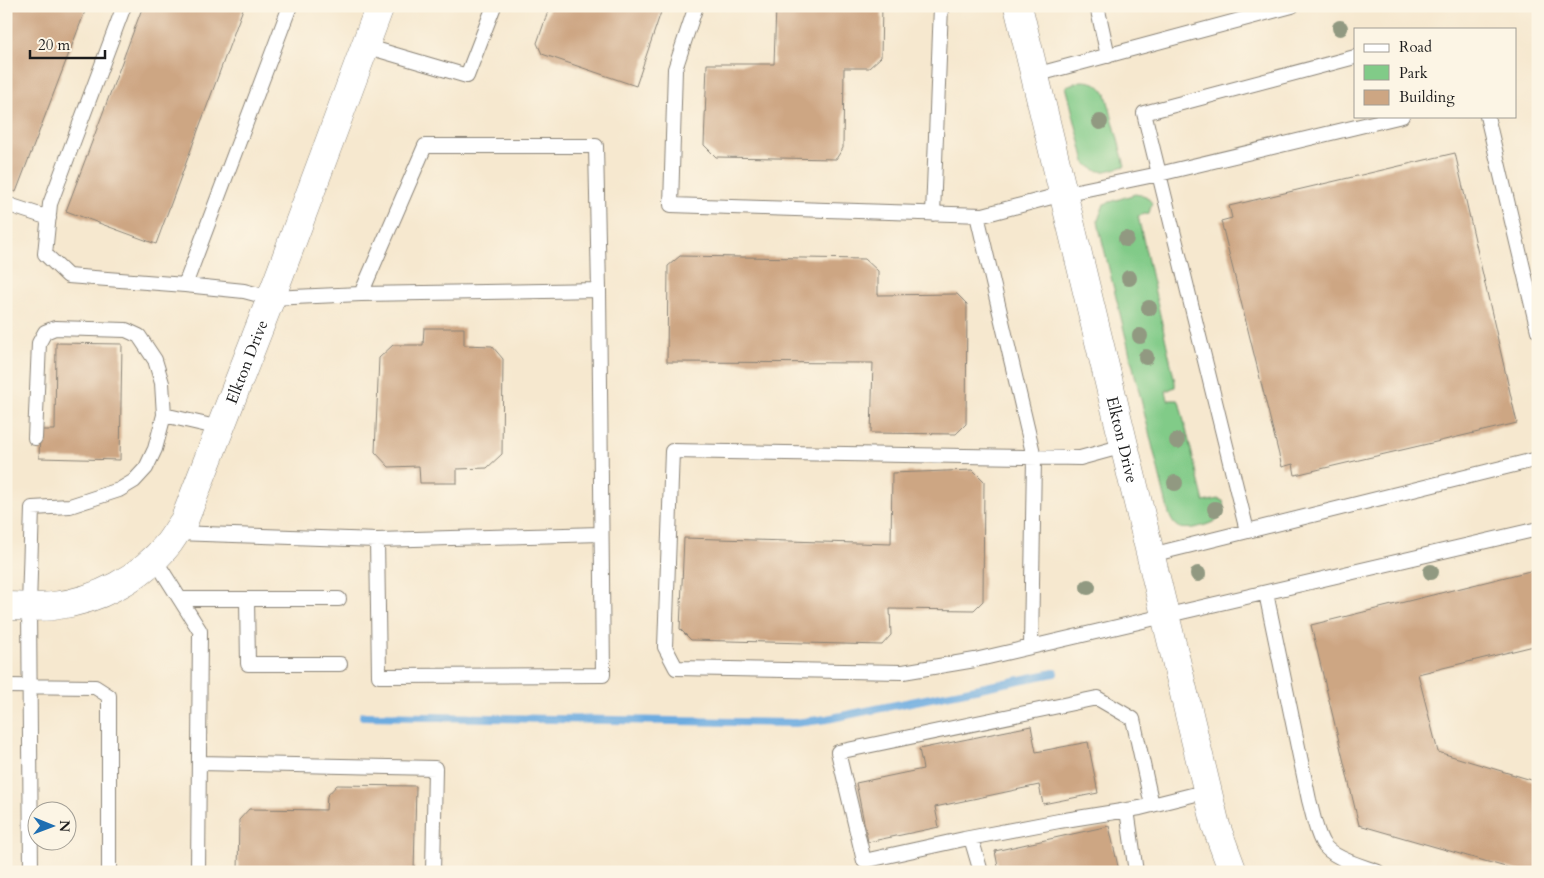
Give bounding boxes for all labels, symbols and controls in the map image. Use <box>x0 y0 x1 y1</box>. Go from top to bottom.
scale bar <box>30 28 105 60</box>
legend <box>1354 28 1516 118</box>
text: 20 m <box>38 35 70 55</box>
text: Road <box>1399 37 1432 57</box>
text: Park <box>1399 63 1428 83</box>
text: Building <box>1399 87 1455 107</box>
street label: Elkton Drive <box>221 317 273 407</box>
street label: Elkton Drive <box>1101 394 1143 485</box>
north arrow <box>28 800 78 850</box>
text: N <box>55 820 74 832</box>

